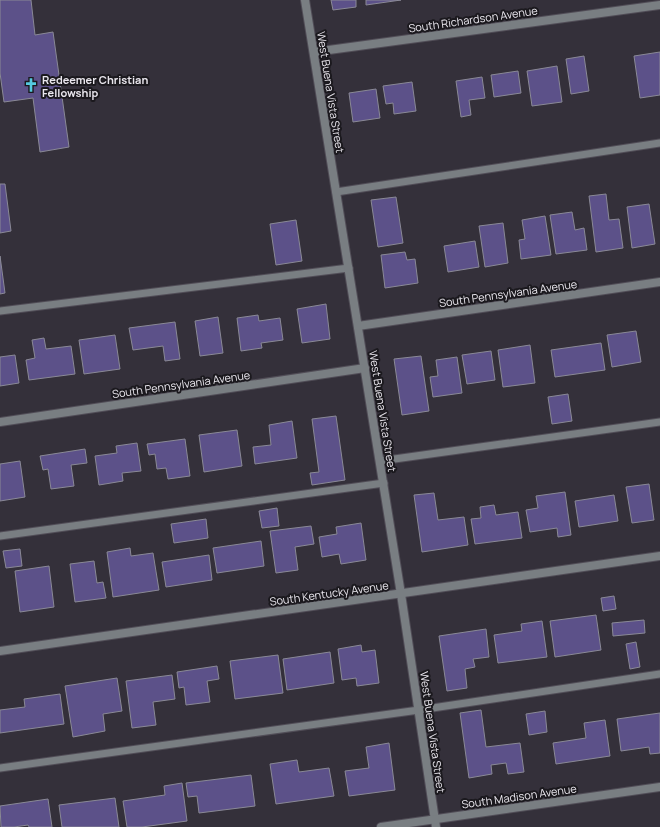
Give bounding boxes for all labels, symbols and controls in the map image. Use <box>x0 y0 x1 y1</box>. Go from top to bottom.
street label: South Richardson Avenue <box>407 2 539 35</box>
street label: West Buena Vista Street <box>314 30 348 154</box>
place label: Redeemer Christian Fellowship <box>42 72 148 100</box>
church icon: Redeemer Christian Fellowship <box>23 77 39 93</box>
street label: South Pennsylvania Avenue <box>438 276 579 310</box>
street label: West Buena Vista Street <box>366 349 400 473</box>
street label: South Pennsylvania Avenue <box>111 367 252 401</box>
street label: South Kentucky Avenue <box>269 577 390 609</box>
street label: West Buena Vista Street <box>417 670 449 794</box>
street label: South Madison Avenue <box>460 780 578 812</box>

